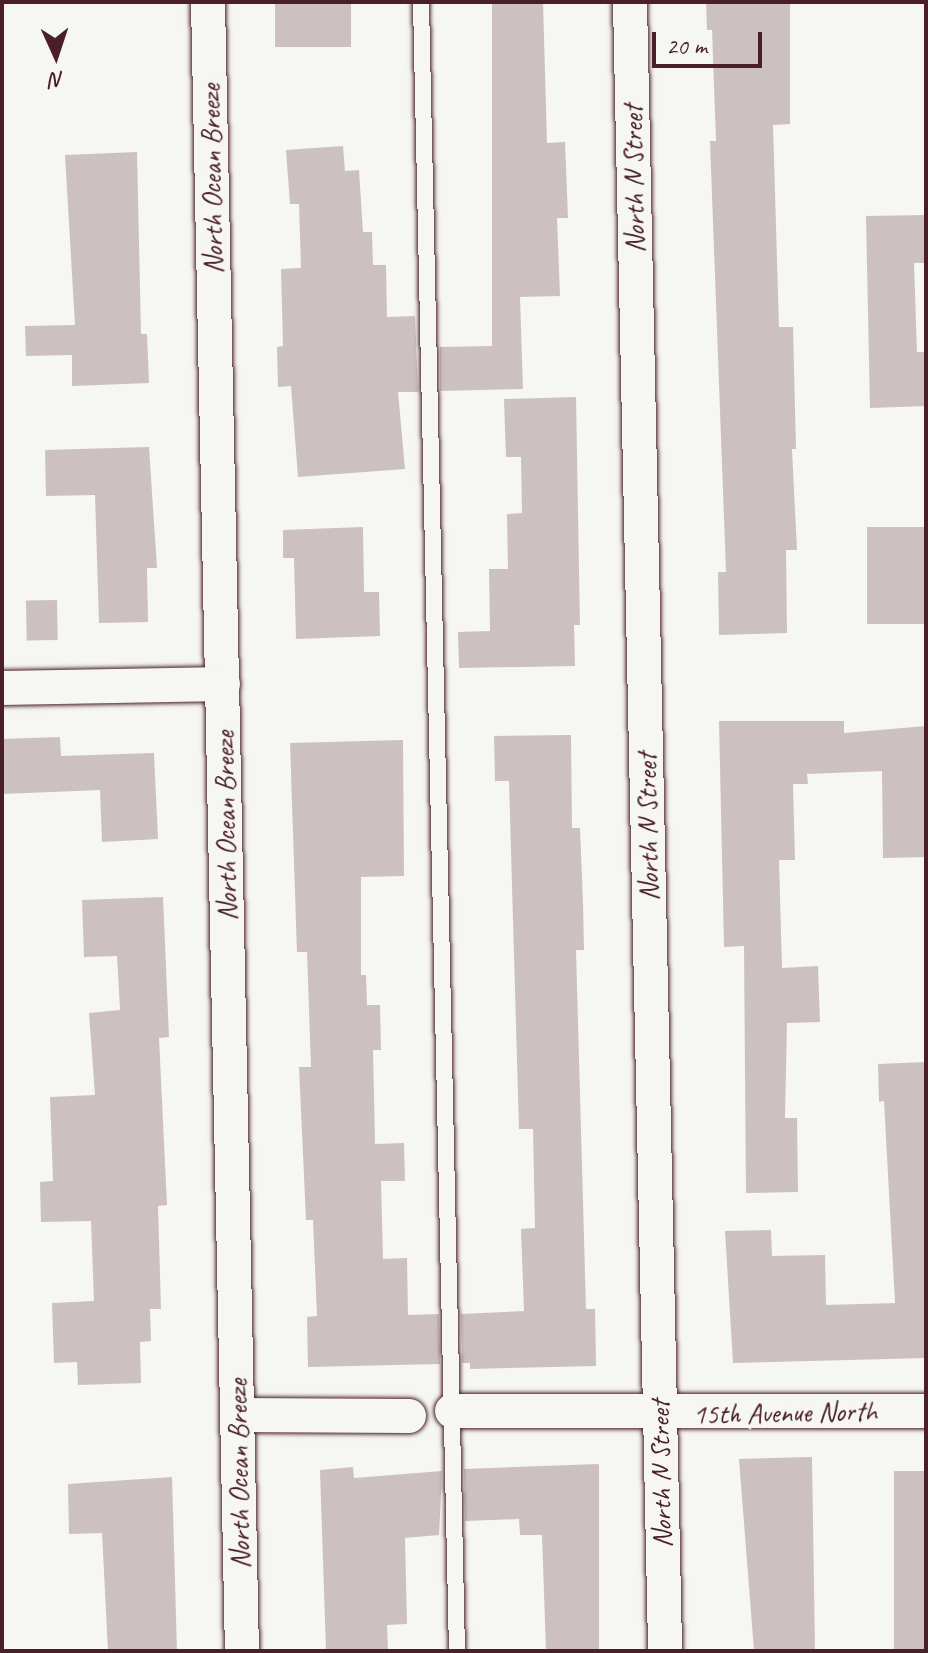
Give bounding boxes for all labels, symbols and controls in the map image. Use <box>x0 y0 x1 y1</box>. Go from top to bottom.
north arrow <box>16 16 96 96</box>
scale bar <box>656 16 766 66</box>
text: 20 m <box>666 31 707 61</box>
text: N <box>50 66 65 94</box>
street label: North Ocean Breeze <box>194 84 230 274</box>
street label: North N Street <box>616 104 652 254</box>
street label: North Ocean Breeze <box>208 731 244 921</box>
street label: North N Street <box>630 752 666 902</box>
street label: North Ocean Breeze <box>221 1379 257 1569</box>
street label: 15th Avenue North <box>693 1395 877 1431</box>
street label: North N Street <box>643 1399 679 1549</box>

